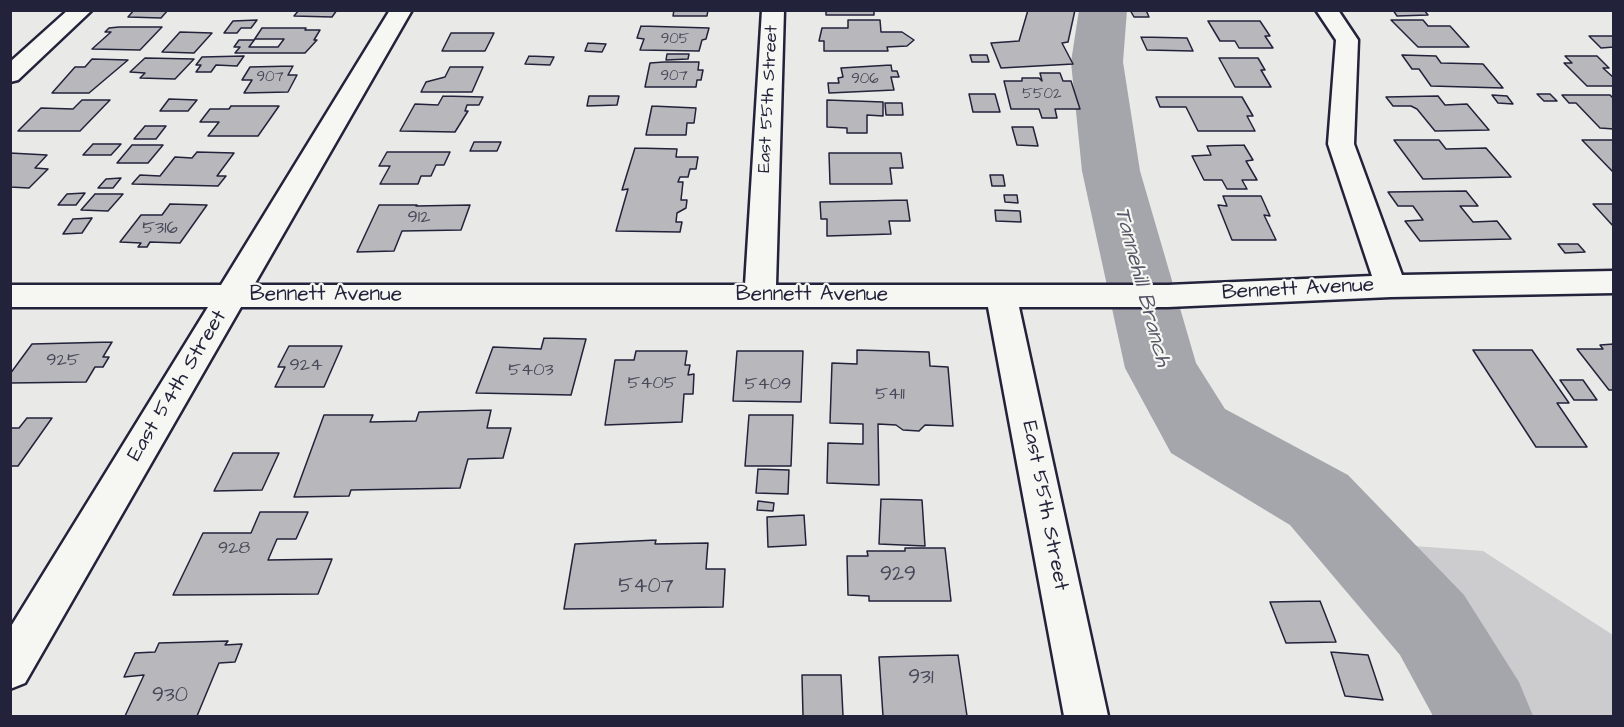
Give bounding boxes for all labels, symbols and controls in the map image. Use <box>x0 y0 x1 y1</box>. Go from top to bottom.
street label: East 55th Street <box>754 25 784 173</box>
house number: 905 <box>661 31 689 49</box>
house number: 907 <box>660 68 688 86</box>
house number: 907 <box>256 69 284 87</box>
house number: 906 <box>851 71 879 89</box>
house number: 5502 <box>1022 86 1062 104</box>
water label: Tannehill Branch <box>1107 205 1175 369</box>
house number: 912 <box>408 207 430 229</box>
house number: 5316 <box>142 218 178 240</box>
street label: Bennett Avenue <box>1221 273 1375 307</box>
street label: Bennett Avenue <box>250 283 402 309</box>
street label: Bennett Avenue <box>736 283 888 309</box>
street label: East 54th Street <box>123 306 233 466</box>
house number: 925 <box>46 350 80 372</box>
house number: 924 <box>290 355 322 377</box>
house number: 5403 <box>508 360 554 382</box>
house number: 5405 <box>627 373 677 395</box>
house number: 5409 <box>745 374 791 396</box>
house number: 5411 <box>875 384 905 406</box>
street label: East 55th Street <box>1015 419 1073 593</box>
house number: 928 <box>218 538 250 560</box>
house number: 929 <box>880 563 916 589</box>
house number: 5407 <box>618 575 674 601</box>
house number: 931 <box>908 666 934 692</box>
house number: 930 <box>152 684 188 710</box>

